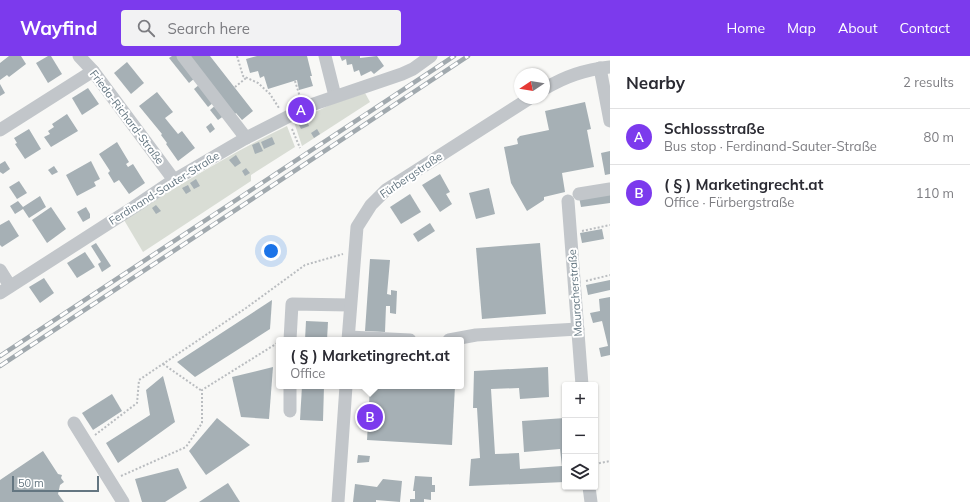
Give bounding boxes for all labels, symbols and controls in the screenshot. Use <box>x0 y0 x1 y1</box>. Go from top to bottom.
search box <box>121 10 401 46</box>
text: Wayfind <box>20 16 97 40</box>
icon: search <box>135 17 157 39</box>
text: Search here <box>167 19 250 38</box>
text: Home <box>726 19 765 37</box>
text: Map <box>787 19 816 37</box>
text: About <box>838 19 878 37</box>
text: Contact <box>900 19 950 37</box>
street label: Frieda-Richard-Straße <box>87 67 167 167</box>
north arrow <box>514 68 550 104</box>
text: Nearby <box>626 72 685 93</box>
text: 2 results <box>903 74 954 90</box>
pin: A <box>288 95 314 125</box>
text: Schlossstraße <box>664 119 765 138</box>
text: A <box>634 129 644 145</box>
text: 80 m <box>924 129 954 145</box>
text: Bus stop · Ferdinand-Sauter-Straße <box>664 138 877 154</box>
street label: Ferdinand-Sauter-Straße <box>106 148 222 228</box>
street label: Fürbergstraße <box>377 149 445 201</box>
text: ( § ) Marketingrecht.at <box>664 175 823 194</box>
text: B <box>635 185 643 201</box>
text: 110 m <box>916 185 954 201</box>
text: Office · Fürbergstraße <box>664 194 794 210</box>
your location <box>261 241 281 261</box>
street label: Mauracherstraße <box>565 249 585 337</box>
popup <box>276 337 464 389</box>
text: ( § ) Marketingrecht.at <box>290 346 450 365</box>
text: Office <box>290 365 325 381</box>
map controls <box>562 382 598 490</box>
button: + <box>562 382 598 418</box>
pin: B <box>357 402 383 432</box>
button: − <box>562 418 598 454</box>
button: layers <box>562 454 598 490</box>
scale bar <box>12 474 99 493</box>
text: 50 m <box>18 476 44 490</box>

